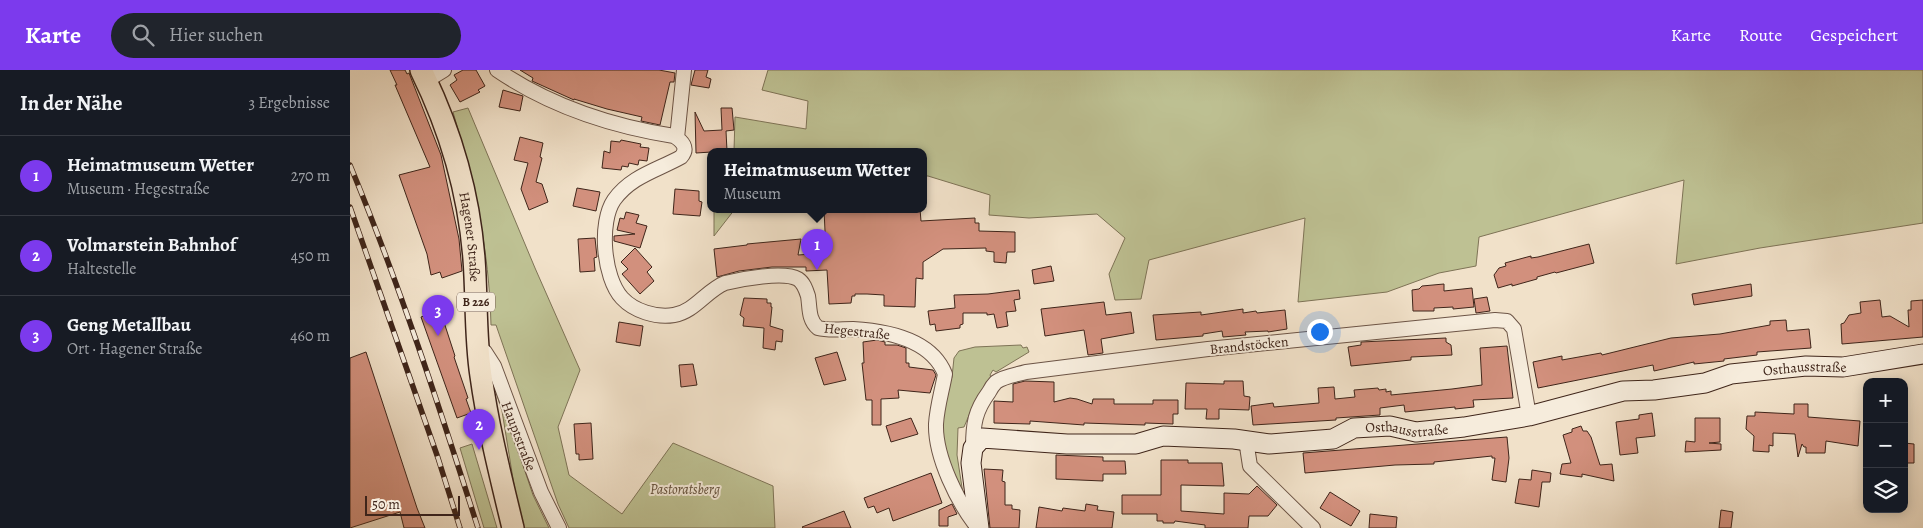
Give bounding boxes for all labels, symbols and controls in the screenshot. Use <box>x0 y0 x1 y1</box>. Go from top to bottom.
search box <box>111 13 461 58</box>
text: Karte <box>25 19 81 51</box>
icon: search <box>129 21 157 49</box>
text: Hier suchen <box>169 22 263 48</box>
text: Karte <box>1671 23 1711 47</box>
text: Route <box>1739 23 1782 47</box>
text: Gespeichert <box>1810 23 1898 47</box>
text: In der Nähe <box>20 89 122 117</box>
text: 3 Ergebnisse <box>248 92 330 114</box>
popup <box>707 148 927 213</box>
text: Heimatmuseum Wetter <box>67 152 254 178</box>
text: Heimatmuseum Wetter <box>724 157 910 183</box>
text: 1 <box>33 165 39 187</box>
text: 270 m <box>291 165 330 187</box>
text: Museum · Hegestraße <box>67 178 210 200</box>
text: Museum <box>724 183 781 205</box>
street label: Hagener Straße <box>454 190 484 282</box>
pin: 1 <box>801 229 833 270</box>
text: Volmarstein Bahnhof <box>67 232 236 258</box>
text: 2 <box>32 245 40 267</box>
text: 450 m <box>291 245 330 267</box>
text: Haltestelle <box>67 258 136 280</box>
road number: B 226 <box>457 292 495 312</box>
pin: 3 <box>422 295 454 336</box>
text: Geng Metallbau <box>67 312 191 338</box>
street label: Hegestraße <box>823 319 891 344</box>
your location <box>1307 319 1333 345</box>
text: 3 <box>33 325 39 347</box>
text: 460 m <box>290 325 330 347</box>
street label: Brandstöcken <box>1209 332 1290 359</box>
text: Ort · Hagener Straße <box>67 338 202 360</box>
street label: Osthausstraße <box>1762 357 1848 381</box>
map controls <box>1863 378 1908 513</box>
button: + <box>1863 378 1908 423</box>
street label: Hauptstraße <box>497 399 540 474</box>
pin: 2 <box>463 409 495 450</box>
street label: Osthausstraße <box>1365 417 1449 442</box>
button: − <box>1863 423 1908 468</box>
button: layers <box>1863 468 1908 513</box>
park label: Pastoratsberg <box>650 480 721 499</box>
scale bar <box>365 493 460 516</box>
text: 50 m <box>372 495 400 514</box>

